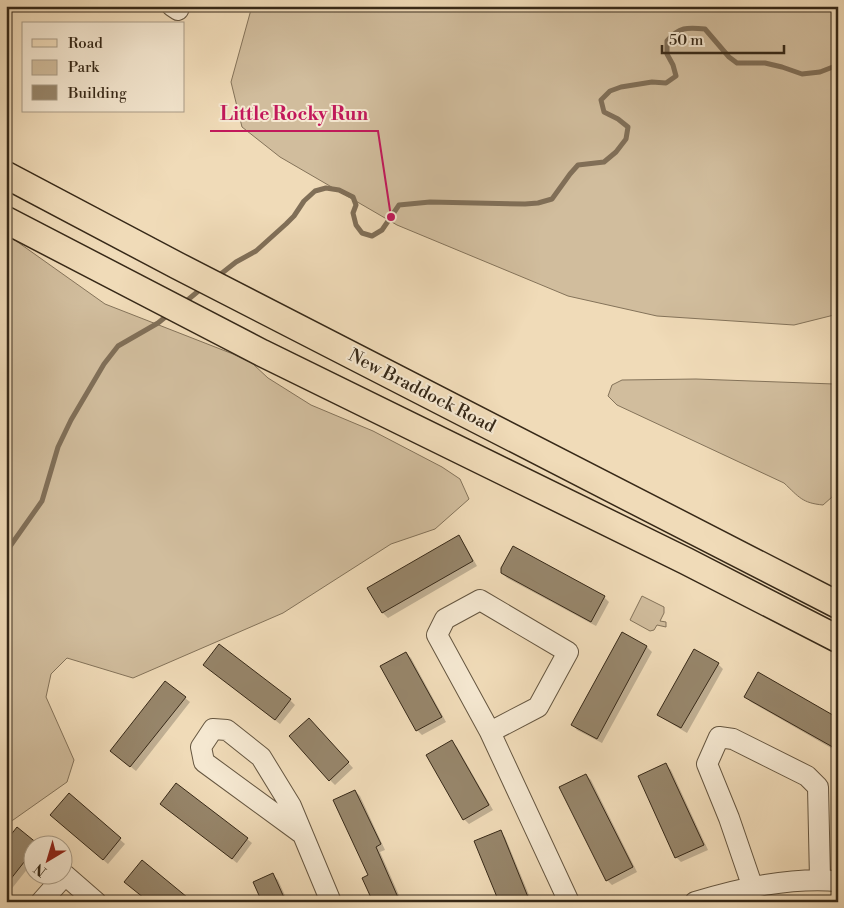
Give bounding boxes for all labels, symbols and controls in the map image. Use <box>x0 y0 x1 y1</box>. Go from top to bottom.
legend <box>22 22 185 112</box>
scale bar <box>662 22 784 54</box>
text: 50 m <box>669 31 703 50</box>
text: Road <box>68 34 103 53</box>
text: Park <box>68 58 100 77</box>
text: Building <box>67 84 127 103</box>
callout: Little Rocky Run <box>210 97 378 131</box>
text: Little Rocky Run <box>220 102 368 126</box>
street label: New Braddock Road <box>344 344 500 438</box>
north arrow <box>22 836 72 886</box>
text: N <box>31 859 51 880</box>

